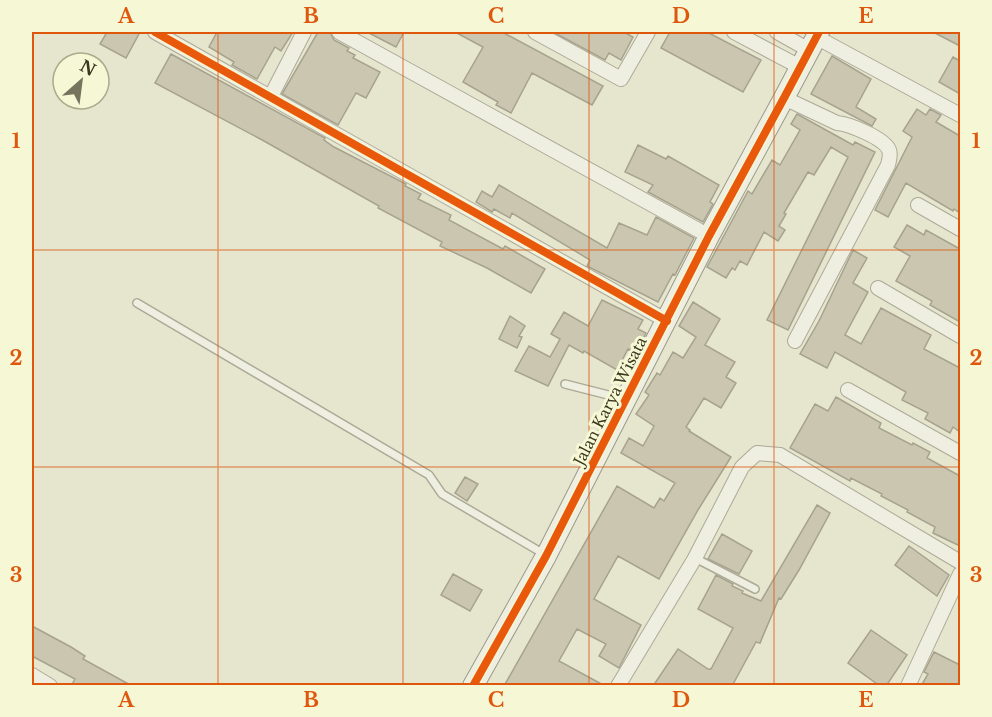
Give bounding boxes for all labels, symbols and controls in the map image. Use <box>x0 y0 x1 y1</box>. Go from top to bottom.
text: A <box>117 4 135 28</box>
text: B <box>303 4 319 28</box>
text: C <box>488 4 504 28</box>
text: D <box>672 4 690 28</box>
text: E <box>858 4 874 28</box>
north arrow <box>51 51 111 111</box>
text: N <box>77 55 99 80</box>
text: 1 <box>12 129 21 153</box>
text: 1 <box>972 129 981 153</box>
street label: Jalan Karya Wisata <box>568 333 651 470</box>
text: 2 <box>9 346 23 370</box>
text: 2 <box>969 346 983 370</box>
text: 3 <box>10 563 22 587</box>
text: 3 <box>970 563 982 587</box>
text: A <box>117 688 135 712</box>
text: B <box>303 688 319 712</box>
text: C <box>488 688 504 712</box>
text: D <box>672 688 690 712</box>
text: E <box>858 688 874 712</box>

